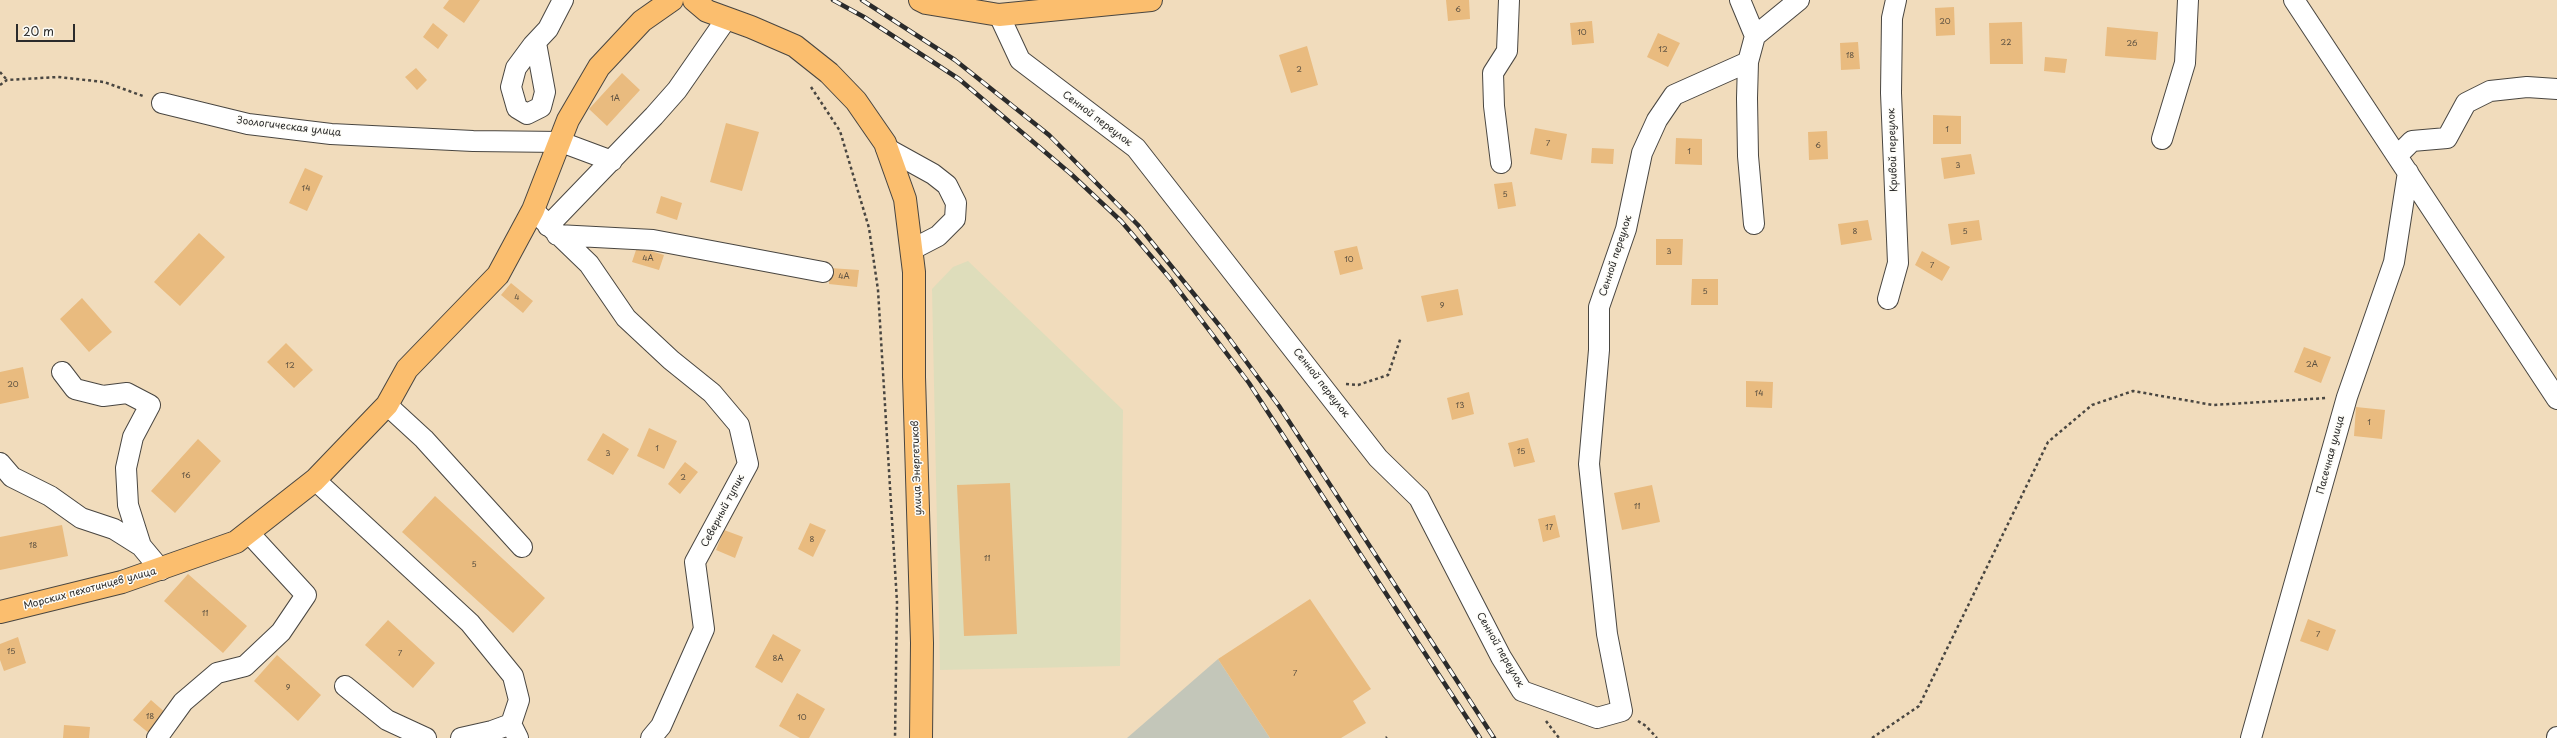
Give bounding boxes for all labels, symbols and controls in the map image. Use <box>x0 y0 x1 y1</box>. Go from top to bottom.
house number: 6 <box>1455 5 1461 15</box>
scale bar <box>18 16 77 42</box>
house number: 20 <box>1939 17 1951 27</box>
text: 20 m <box>23 22 54 40</box>
house number: 10 <box>1577 28 1587 38</box>
house number: 22 <box>2001 38 2011 48</box>
house number: 26 <box>2127 39 2137 49</box>
house number: 12 <box>1658 45 1668 55</box>
house number: 18 <box>1846 51 1854 61</box>
house number: 2 <box>1296 65 1302 75</box>
street label: Сенной переулок <box>1060 89 1134 149</box>
house number: 1А <box>610 94 620 104</box>
street label: Кривой переулок <box>1886 108 1900 192</box>
street label: Зоологическая улица <box>236 115 342 139</box>
house number: 1 <box>1945 125 1949 135</box>
house number: 7 <box>1546 139 1550 149</box>
house number: 6 <box>1815 141 1821 151</box>
house number: 1 <box>1687 147 1691 157</box>
house number: 3 <box>1955 161 1961 171</box>
house number: 14 <box>302 184 310 194</box>
house number: 5 <box>1502 190 1508 200</box>
street label: Сенной переулок <box>1597 214 1635 298</box>
house number: 8 <box>1853 227 1857 237</box>
house number: 5 <box>1962 227 1968 237</box>
house number: 3 <box>1666 247 1672 257</box>
house number: 4А <box>642 254 654 264</box>
house number: 10 <box>1344 255 1354 265</box>
house number: 7 <box>1930 261 1934 271</box>
house number: 4А <box>838 272 850 282</box>
house number: 5 <box>1702 287 1708 297</box>
house number: 4 <box>514 293 520 303</box>
house number: 9 <box>1440 301 1444 311</box>
street label: Сенной переулок <box>1290 346 1352 420</box>
house number: 2А <box>2306 360 2318 370</box>
house number: 12 <box>285 361 295 371</box>
house number: 20 <box>7 380 19 390</box>
house number: 14 <box>1755 389 1763 399</box>
house number: 13 <box>1456 401 1464 411</box>
street label: Пасечная улица <box>2315 414 2347 496</box>
house number: 1 <box>2367 418 2371 428</box>
street label: улица Энергетиков <box>909 420 925 516</box>
house number: 1 <box>655 444 659 454</box>
house number: 15 <box>1517 447 1525 457</box>
house number: 3 <box>605 449 611 459</box>
house number: 16 <box>181 471 191 481</box>
house number: 2 <box>680 473 686 483</box>
street label: Северный тупик <box>699 473 747 549</box>
house number: 11 <box>1634 502 1640 512</box>
house number: 17 <box>1545 523 1553 533</box>
house number: 8 <box>810 535 814 545</box>
house number: 18 <box>29 541 37 551</box>
house number: 11 <box>984 554 990 564</box>
house number: 5 <box>471 560 477 570</box>
street label: Морских пехотинцев улица <box>22 566 158 612</box>
house number: 11 <box>202 609 208 619</box>
street label: Сенной переулок <box>1474 610 1526 690</box>
house number: 7 <box>2316 630 2320 640</box>
house number: 15 <box>7 647 15 657</box>
house number: 7 <box>398 649 402 659</box>
house number: 8А <box>772 654 784 664</box>
house number: 7 <box>1293 669 1297 679</box>
house number: 9 <box>286 683 290 693</box>
house number: 18 <box>146 712 154 722</box>
house number: 10 <box>797 713 807 723</box>

